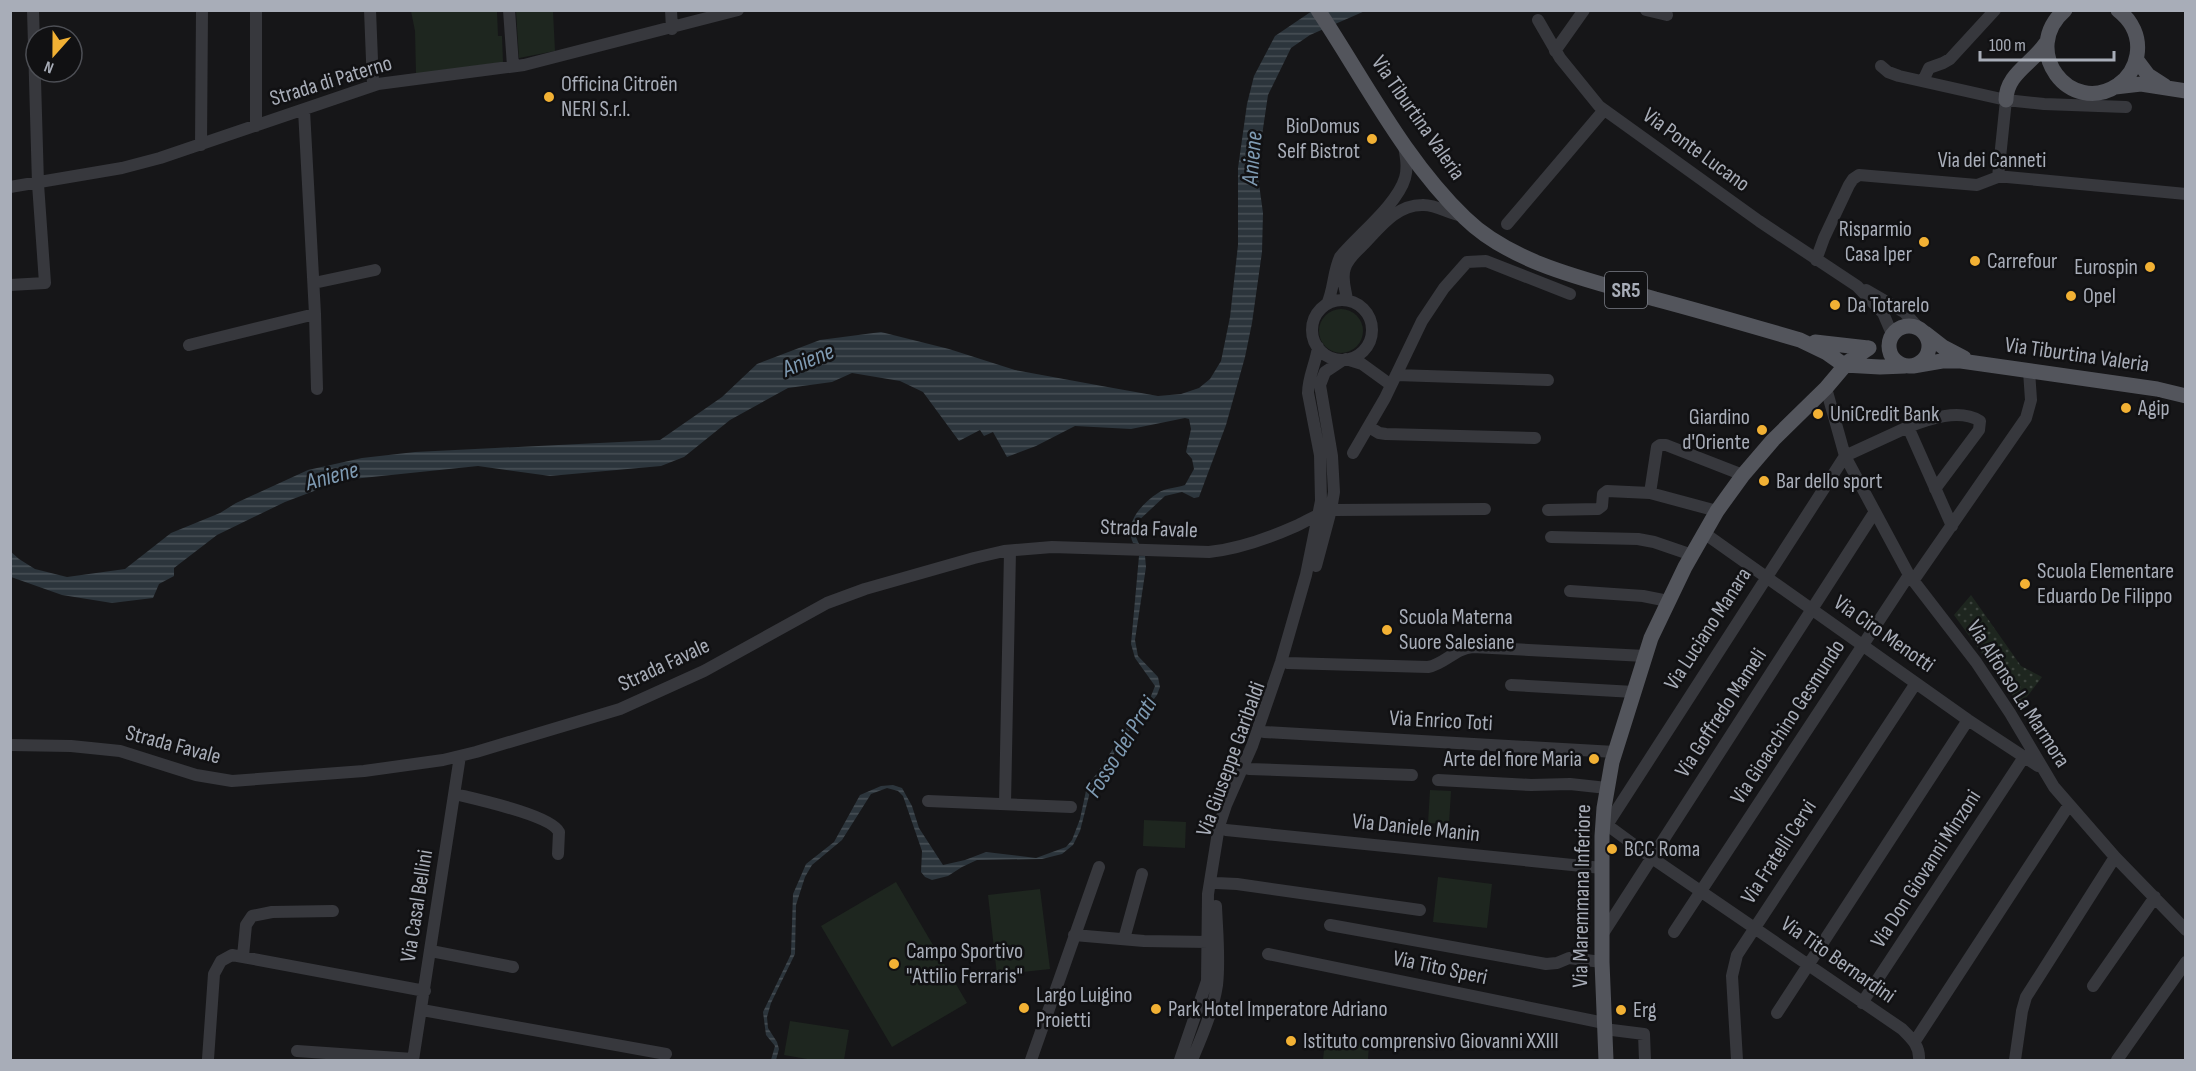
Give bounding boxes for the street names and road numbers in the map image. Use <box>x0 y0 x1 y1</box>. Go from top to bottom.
street label: Strada di Paterno <box>267 50 395 112</box>
street label: Via Tiburtina Valeria <box>1365 51 1471 185</box>
street label: Via Ponte Lucano <box>1637 102 1755 198</box>
street label: Via dei Canneti <box>1938 147 2046 174</box>
road number: SR5 <box>1605 272 1647 308</box>
street label: Via Tiburtina Valeria <box>2003 332 2151 378</box>
street label: Strada Favale <box>1100 514 1198 544</box>
street label: Via Luciano Manara <box>1658 563 1758 695</box>
street label: Via Ciro Menotti <box>1828 589 1940 679</box>
street label: Via Alfonso La Marmora <box>1960 615 2076 773</box>
street label: Strada Favale <box>614 632 714 698</box>
street label: Via Gioacchino Gesmundo <box>1725 635 1851 809</box>
street label: Via Goffredo Mameli <box>1669 643 1773 783</box>
street label: Via Giuseppe Garibaldi <box>1191 678 1271 840</box>
street label: Via Enrico Toti <box>1389 705 1493 737</box>
street label: Strada Favale <box>122 719 224 771</box>
street label: Via Don Giovanni Minzoni <box>1865 785 1987 953</box>
street label: Via Fratelli Cervi <box>1735 795 1823 909</box>
street label: Via Maremmana Inferiore <box>1567 804 1597 988</box>
street label: Via Daniele Manin <box>1351 808 1481 848</box>
street label: Via Casal Bellini <box>395 848 439 964</box>
street label: Via Tito Bernardini <box>1775 911 1901 1009</box>
street label: Via Tito Speri <box>1390 945 1490 991</box>

